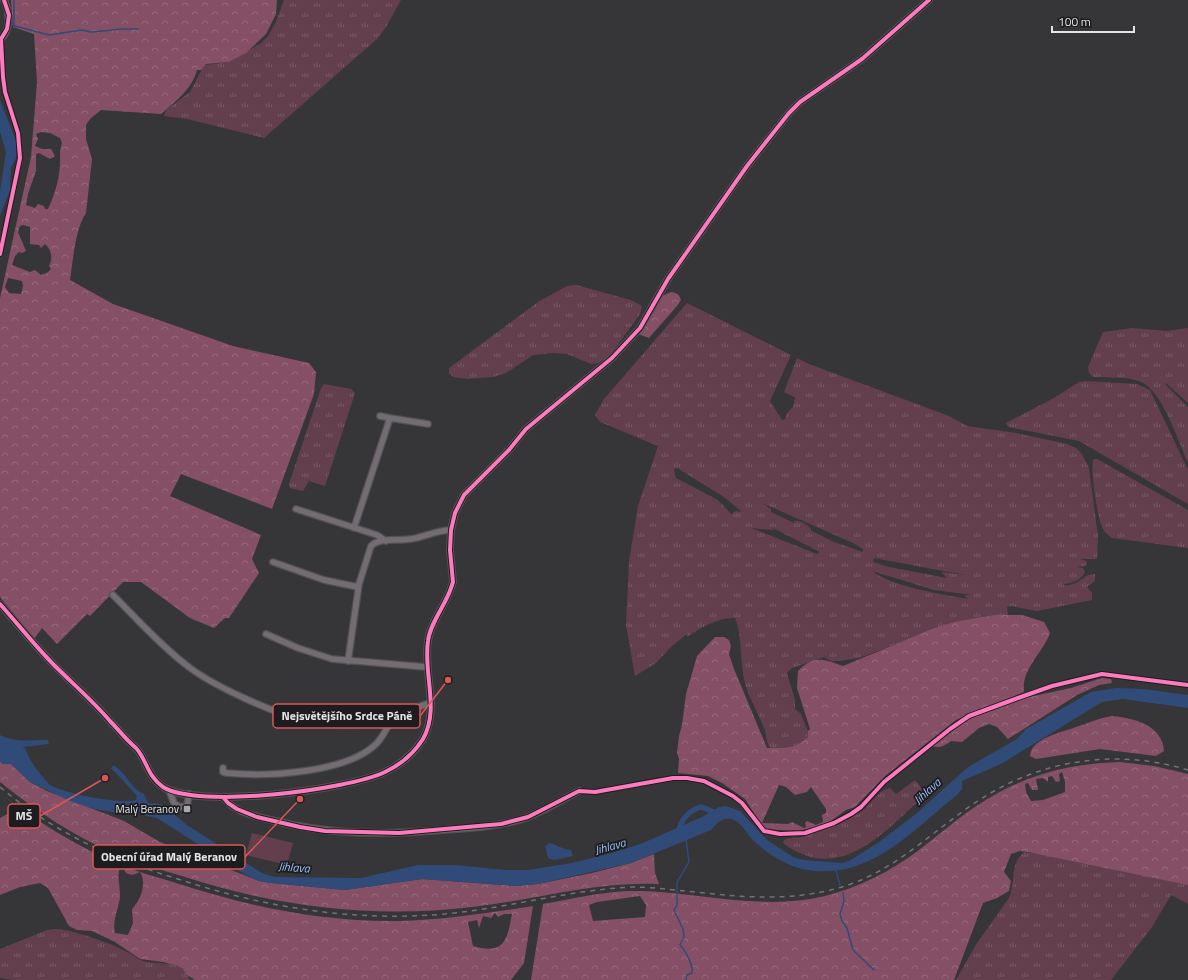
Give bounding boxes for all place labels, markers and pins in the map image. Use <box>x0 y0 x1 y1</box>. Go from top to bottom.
callout: Nejsvětějšího Srdce Páně <box>273 704 420 728</box>
place label: Malý Beranov <box>115 801 180 817</box>
callout: MŠ <box>8 804 40 828</box>
marker: Malý Beranov <box>182 804 192 814</box>
callout: Obecní úřad Malý Beranov <box>93 845 245 869</box>

